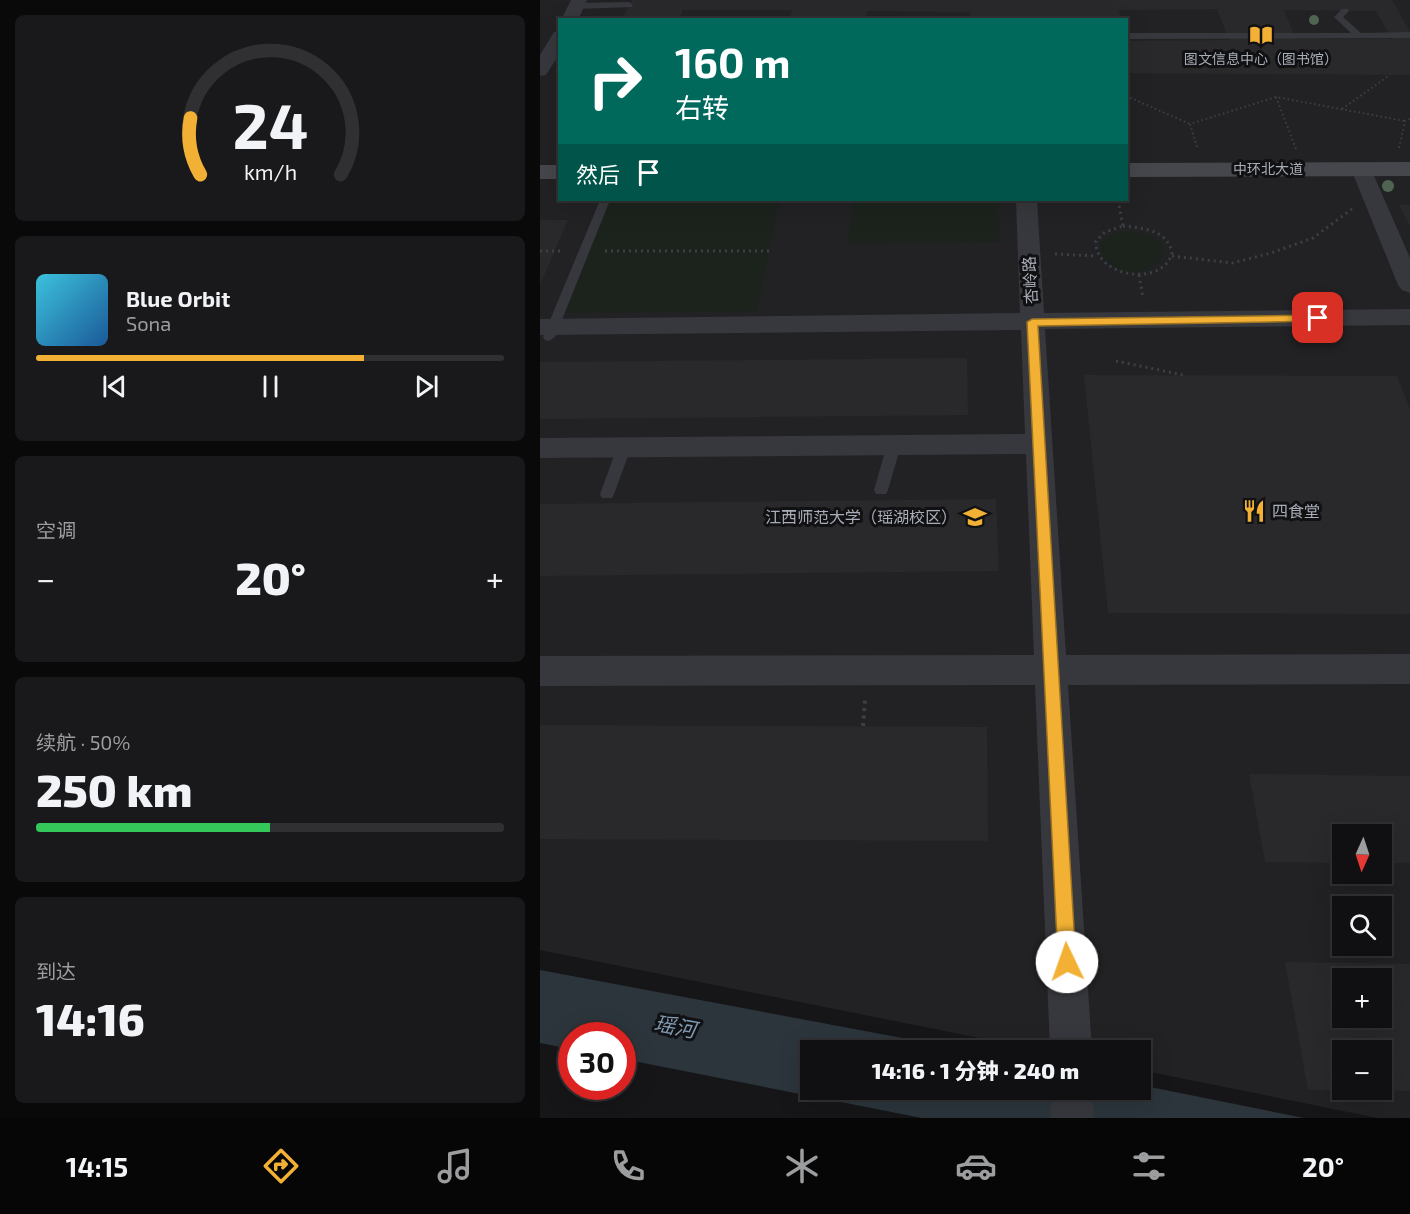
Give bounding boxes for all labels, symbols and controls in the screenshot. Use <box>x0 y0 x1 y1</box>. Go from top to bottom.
library icon: 图文信息中心（图书馆） <box>1248 22 1274 48</box>
text: 160 m <box>675 36 791 86</box>
icon: right <box>576 42 654 120</box>
place label: 图文信息中心（图书馆） <box>1184 50 1338 67</box>
text: 24 <box>232 87 308 162</box>
text: 右转 <box>675 91 729 123</box>
icon: arrive <box>632 156 665 189</box>
text: km/h <box>243 159 297 184</box>
street label: 中环北大道 <box>1233 160 1303 177</box>
text: 然后 <box>576 161 620 187</box>
street label: 杏岭路 <box>1019 256 1040 304</box>
text: Blue Orbit <box>126 285 230 311</box>
pin <box>1292 292 1343 343</box>
icon: arrive <box>1301 301 1334 334</box>
text: Sona <box>126 311 171 335</box>
icon: previous <box>98 370 131 403</box>
icon: pause <box>254 370 287 403</box>
icon: next <box>410 370 443 403</box>
restaurant icon: 四食堂 <box>1241 498 1267 524</box>
place label: 四食堂 <box>1272 501 1320 520</box>
school or university icon: 江西师范大学（瑶湖校区） <box>962 504 988 530</box>
place label: 江西师范大学（瑶湖校区） <box>765 507 957 526</box>
text: 空调 <box>36 518 76 542</box>
text: 20° <box>235 550 306 604</box>
text: − <box>36 558 55 598</box>
text: + <box>486 558 504 598</box>
text: 续航 · 50% <box>36 730 130 754</box>
text: 250 km <box>36 762 193 816</box>
north arrow <box>1332 824 1392 884</box>
map controls <box>1332 824 1392 1100</box>
button: search <box>1332 896 1392 956</box>
position arrow <box>1035 930 1099 994</box>
text: 到达 <box>36 959 76 983</box>
button: + <box>1332 968 1392 1028</box>
text: 14:16 <box>36 991 145 1045</box>
water label: 瑶河 <box>652 1010 702 1042</box>
speed limit sign: 30 <box>558 1022 636 1100</box>
button: − <box>1332 1040 1392 1100</box>
text: 14:16 · 1 分钟 · 240 m <box>872 1057 1079 1083</box>
icon: directions <box>260 1145 302 1187</box>
icon: music <box>434 1145 476 1187</box>
icon: phone <box>607 1145 649 1187</box>
icon: climate <box>781 1145 823 1187</box>
icon: car <box>955 1145 997 1187</box>
icon: filters <box>1128 1145 1170 1187</box>
text: 14:15 <box>66 1150 128 1182</box>
text: 20° <box>1302 1150 1344 1182</box>

